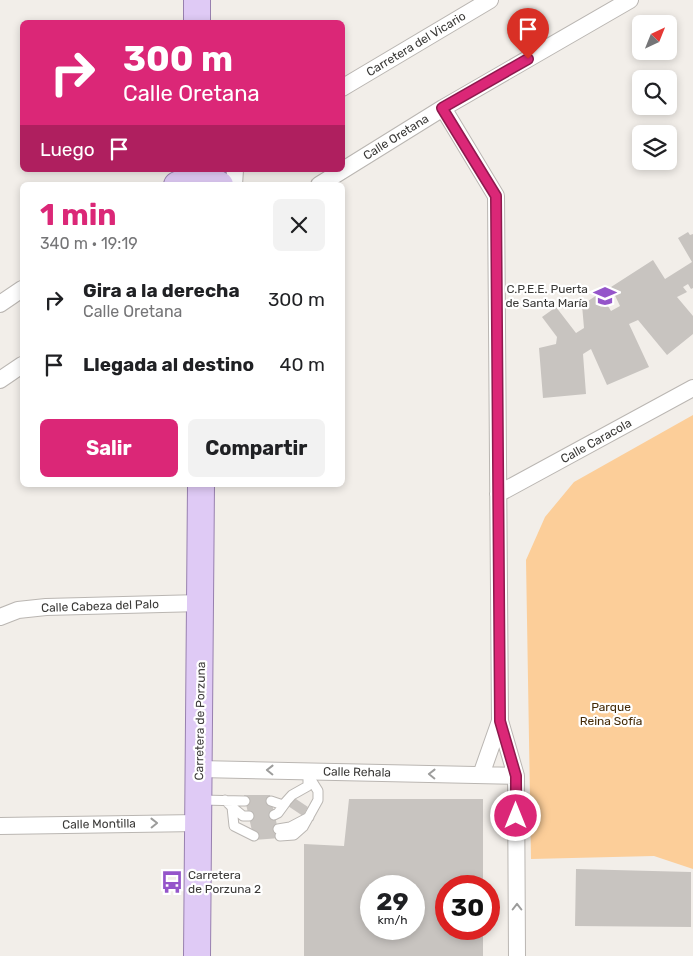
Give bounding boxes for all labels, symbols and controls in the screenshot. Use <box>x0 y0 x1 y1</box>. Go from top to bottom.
pin <box>507 8 549 59</box>
street label: Carretera del Vicario <box>364 9 468 79</box>
icon: arrive <box>514 15 542 43</box>
north arrow <box>632 15 678 60</box>
map controls <box>632 15 677 170</box>
text: 300 m <box>123 38 233 80</box>
icon: right <box>40 40 105 105</box>
button: search <box>632 70 677 115</box>
text: Calle Oretana <box>123 80 260 107</box>
street label: Calle Oretana <box>361 111 431 163</box>
button: layers <box>632 125 677 170</box>
icon: arrive <box>105 135 133 163</box>
text: Luego <box>40 138 95 161</box>
text: 1 min <box>40 197 117 233</box>
button: close <box>273 199 325 251</box>
text: 340 m · 19:19 <box>40 234 138 253</box>
text: Gira a la derecha <box>83 279 240 302</box>
place label: C.P.E.E. Puerta de Santa María <box>505 282 588 310</box>
school or university icon: C.P.E.E. Puerta de Santa María <box>592 283 618 309</box>
icon: right <box>40 286 68 314</box>
text: 300 m <box>268 288 325 311</box>
text: Calle Oretana <box>83 302 182 321</box>
icon: arrive <box>40 351 68 379</box>
text: Llegada al destino <box>83 353 254 376</box>
text: 40 m <box>280 353 325 376</box>
street label: Calle Caracola <box>558 416 634 466</box>
button: Salir <box>40 419 178 477</box>
button: Compartir <box>188 419 325 477</box>
street label: Calle Cabeza del Palo <box>41 597 159 615</box>
street label: Carretera de Porzuna <box>192 661 208 781</box>
park label: Parque Reina Sofía <box>580 700 642 728</box>
street label: Calle Rehala <box>323 764 391 780</box>
one-way arrow <box>265 765 273 775</box>
one-way arrow <box>428 769 436 779</box>
position arrow <box>489 789 541 841</box>
street label: Calle Montilla <box>62 816 136 832</box>
one-way arrow <box>150 818 158 829</box>
place label: Carretera de Porzuna 2 <box>188 868 261 896</box>
bus stop icon: Carretera de Porzuna 2 <box>159 869 185 895</box>
speed limit sign: 30 <box>435 875 500 940</box>
text: 29 <box>376 887 409 916</box>
one-way arrow <box>512 903 522 911</box>
text: km/h <box>378 913 407 927</box>

